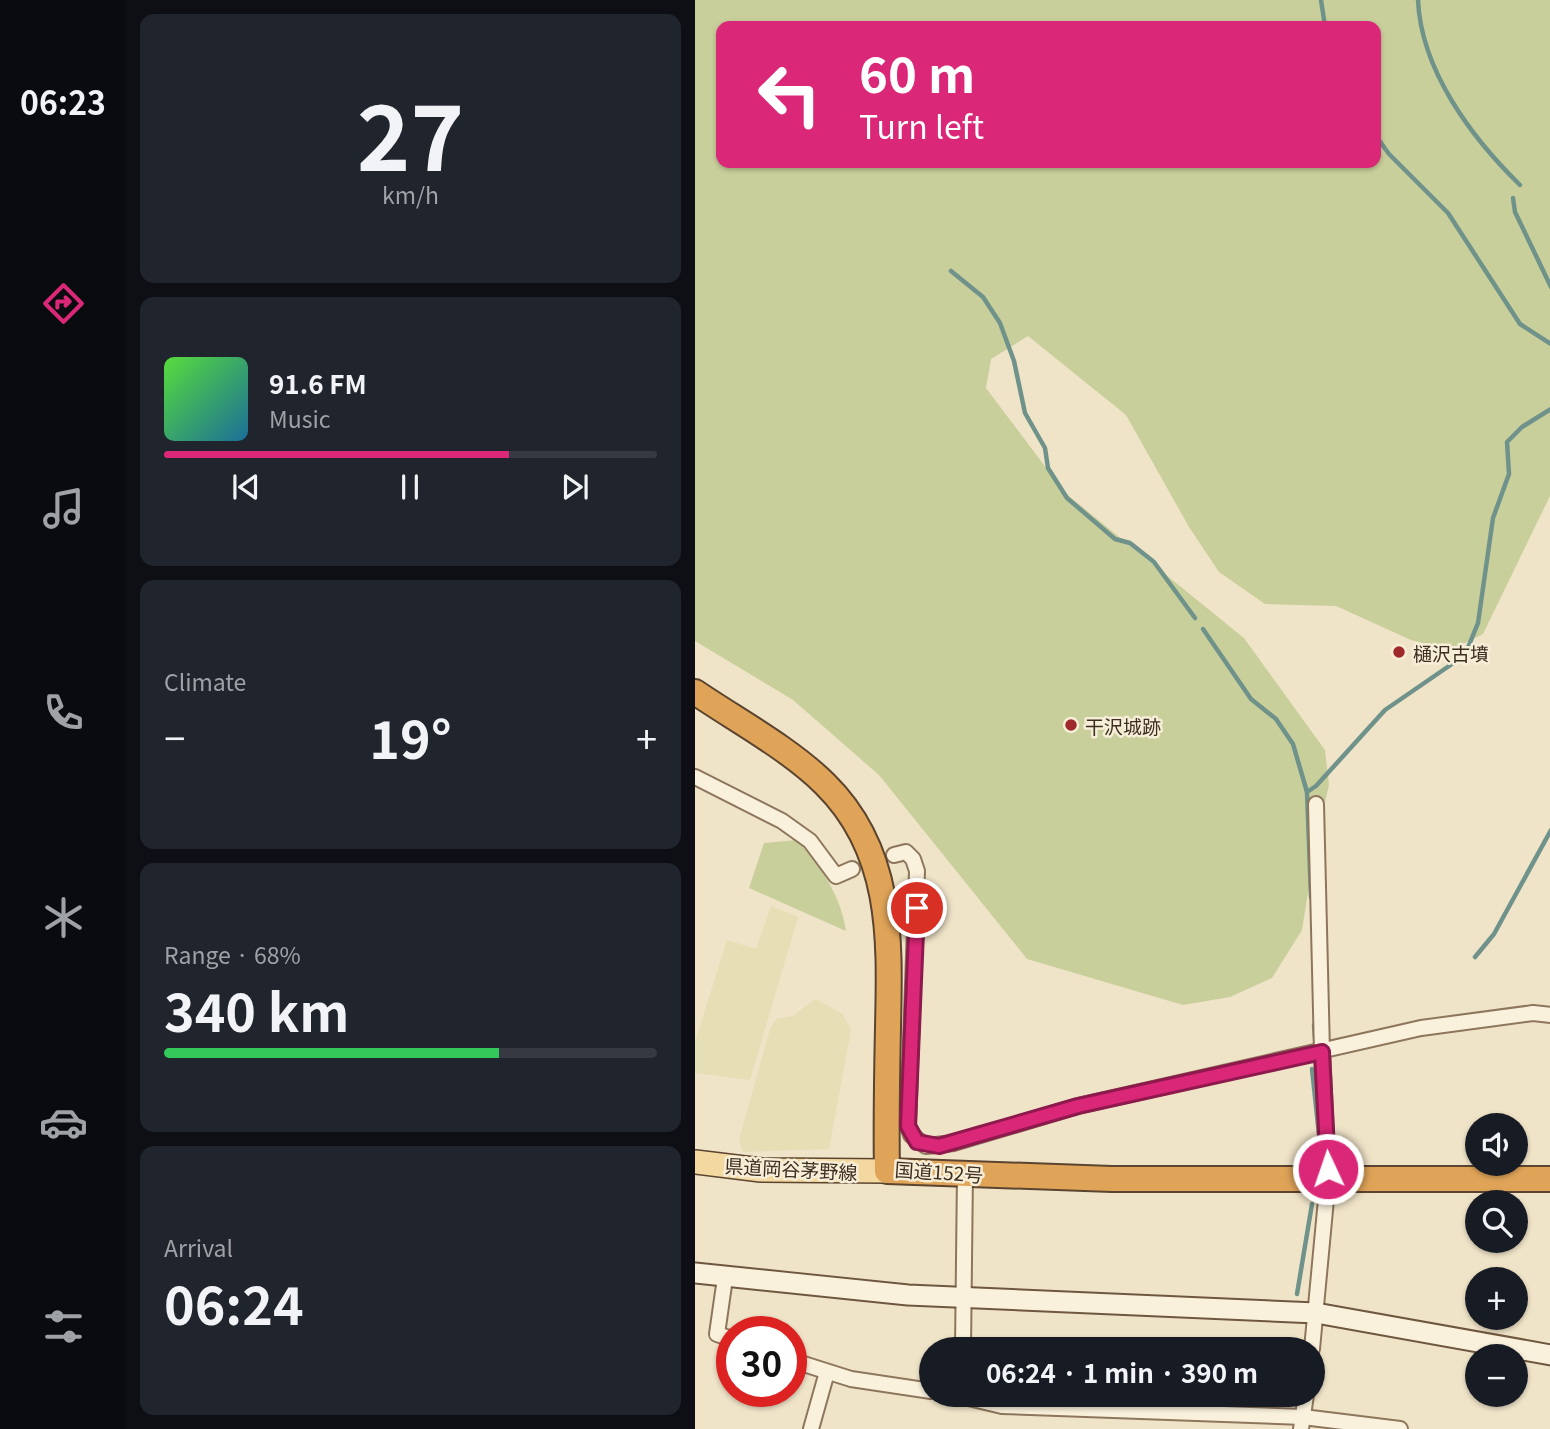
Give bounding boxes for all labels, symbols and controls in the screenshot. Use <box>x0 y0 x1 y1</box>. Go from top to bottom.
text: 60 m <box>859 36 975 107</box>
icon: left <box>744 49 835 140</box>
text: 27 <box>357 65 464 197</box>
text: 06:23 <box>20 78 106 124</box>
text: Turn left <box>859 102 984 148</box>
text: km/h <box>382 177 439 211</box>
icon: directions <box>39 279 88 328</box>
text: 91.6 FM <box>269 364 367 401</box>
text: Music <box>269 401 330 435</box>
icon: previous <box>227 468 265 506</box>
icon: pause <box>391 468 429 506</box>
icon: next <box>556 468 594 506</box>
icon: music <box>39 484 88 533</box>
place label: 樋沢古墳 <box>1413 639 1489 666</box>
marker: 樋沢古墳 <box>1391 644 1407 660</box>
text: Climate <box>164 664 246 698</box>
icon: phone <box>39 688 88 737</box>
text: 19° <box>369 699 452 774</box>
text: − <box>164 709 185 764</box>
text: + <box>636 709 657 764</box>
place label: 干沢城跡 <box>1085 712 1161 739</box>
marker: 干沢城跡 <box>1063 717 1079 733</box>
pin <box>887 878 947 938</box>
icon: arrive <box>898 889 936 927</box>
icon: climate <box>39 893 88 942</box>
text: Range · 68% <box>164 937 301 971</box>
text: 340 km <box>164 972 349 1047</box>
icon: car <box>39 1098 88 1147</box>
map controls <box>1465 1113 1528 1407</box>
button: sound <box>1465 1113 1528 1176</box>
position arrow <box>1291 1132 1365 1206</box>
street label: 県道岡谷茅野線 <box>724 1151 858 1185</box>
street label: 国道152号 <box>894 1154 984 1188</box>
button: search <box>1465 1190 1528 1253</box>
text: Arrival <box>164 1230 233 1264</box>
text: 06:24 <box>164 1265 304 1340</box>
button: + <box>1465 1267 1528 1330</box>
icon: filters <box>39 1302 88 1351</box>
speed limit sign: 30 <box>716 1316 807 1407</box>
button: − <box>1465 1344 1528 1407</box>
text: 06:24 · 1 min · 390 m <box>986 1353 1258 1390</box>

